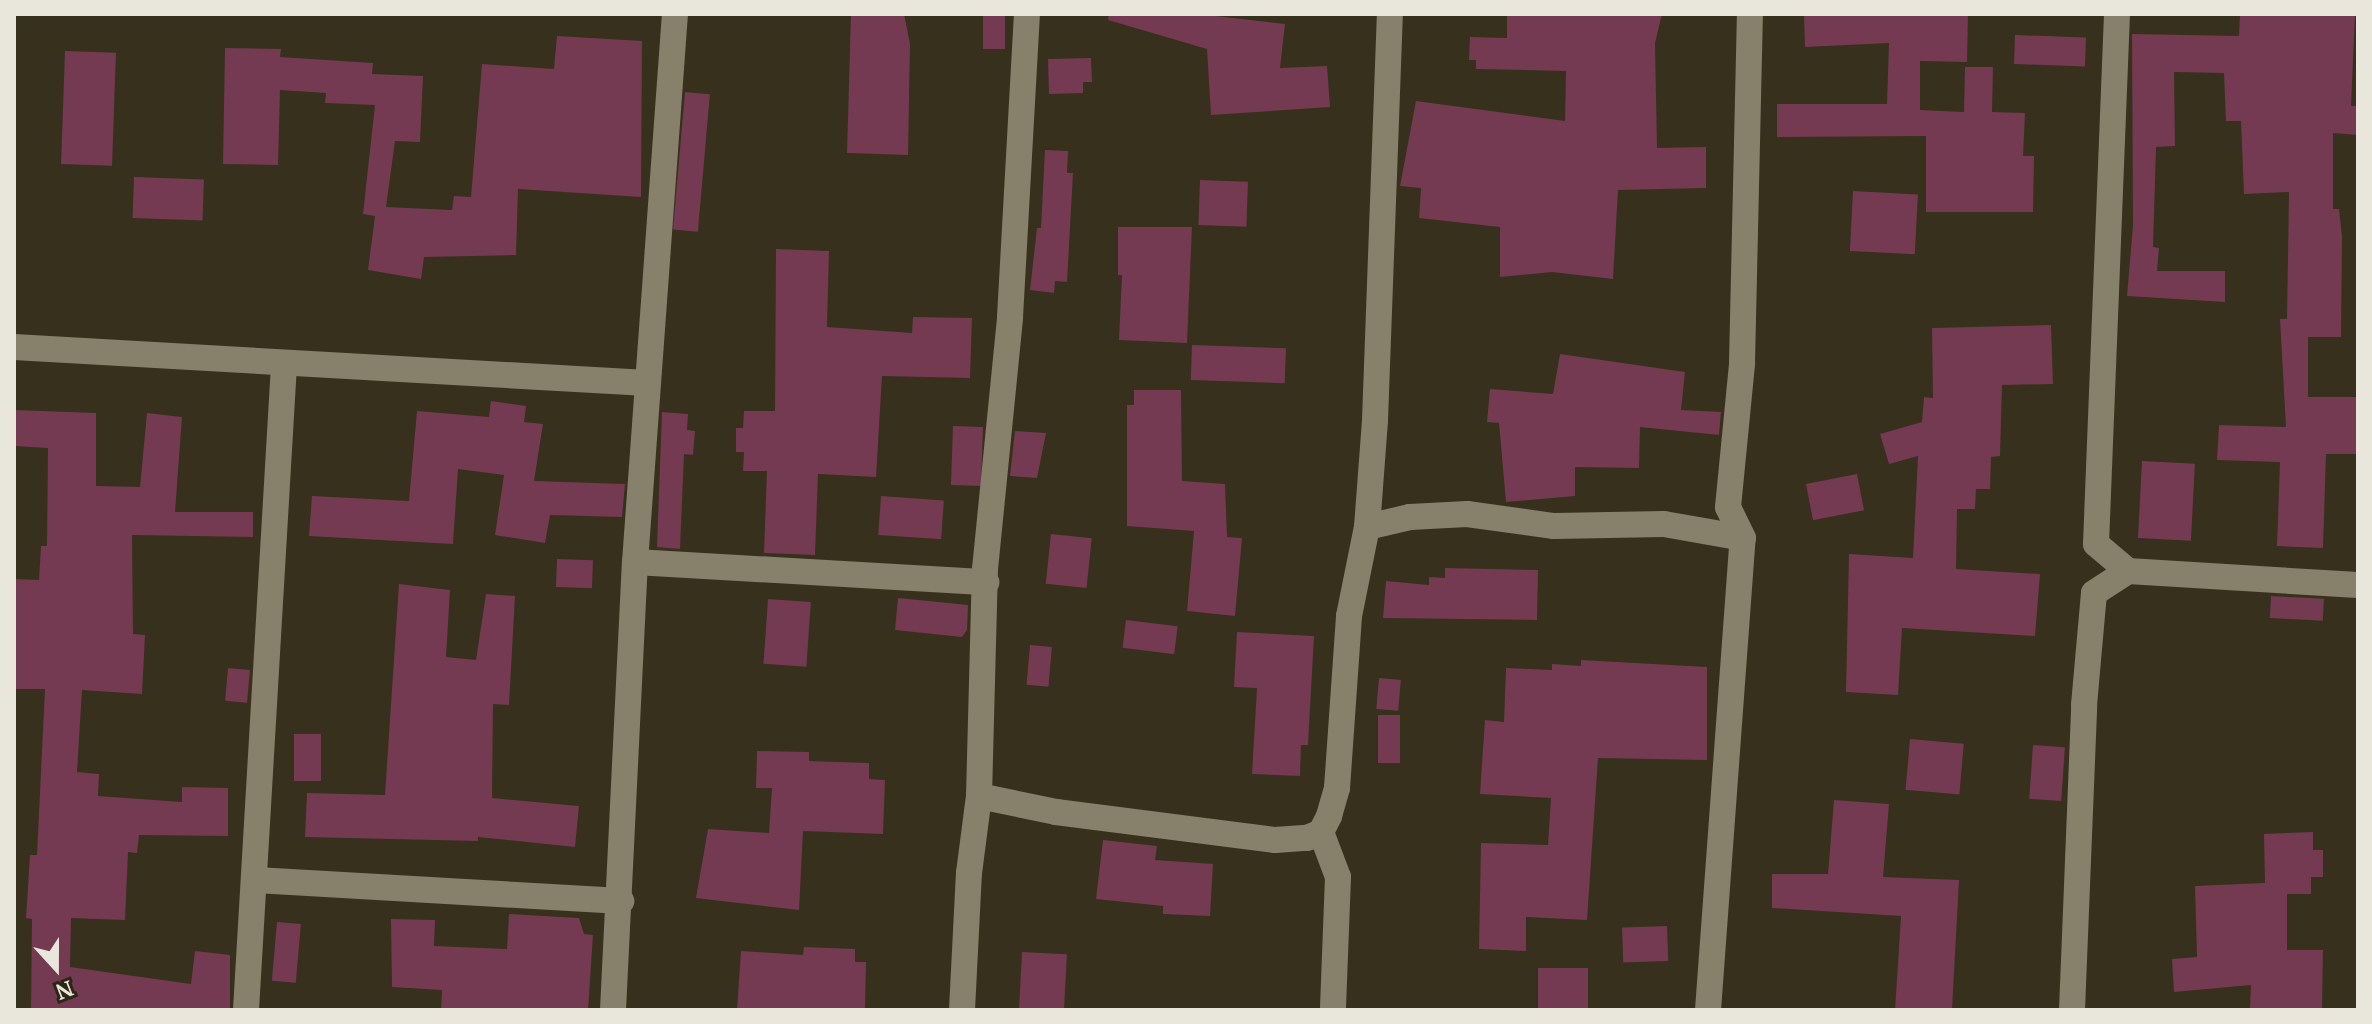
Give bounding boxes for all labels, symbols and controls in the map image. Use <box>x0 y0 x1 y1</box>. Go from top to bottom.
north arrow <box>16 928 96 1008</box>
text: N <box>52 974 78 1007</box>

